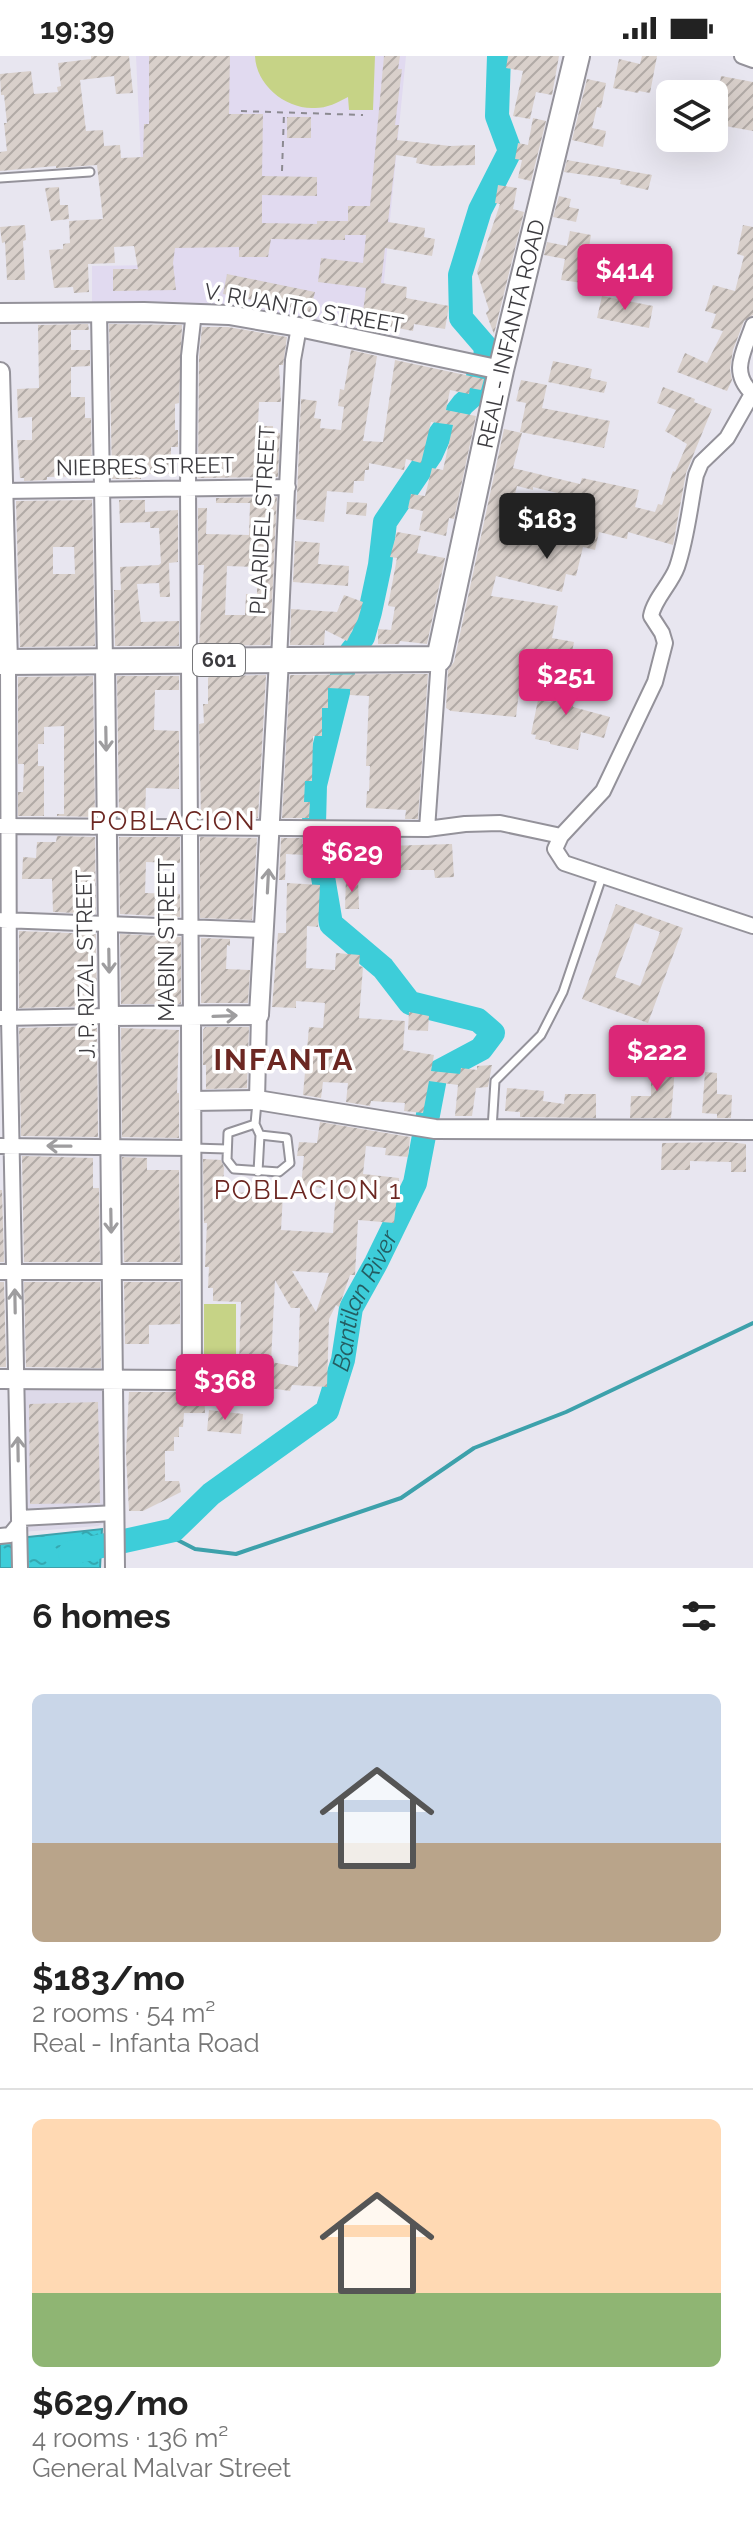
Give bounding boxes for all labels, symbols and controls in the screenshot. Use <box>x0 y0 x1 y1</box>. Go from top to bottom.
text: 19:39 <box>40 11 114 46</box>
map controls <box>656 80 728 152</box>
button: layers <box>656 80 728 152</box>
street label: REAL - INFANTA ROAD <box>472 217 550 451</box>
pin: $414 <box>578 244 672 312</box>
text: $414 <box>595 255 655 285</box>
street label: V. RUANTO STREET <box>202 278 406 338</box>
street label: PLARIDEL STREET <box>244 424 280 615</box>
street label: NIEBRES STREET <box>56 451 235 481</box>
pin: $183 <box>500 493 594 561</box>
text: $183 <box>517 504 577 534</box>
road number: 601 <box>193 644 245 676</box>
pin: $251 <box>519 649 613 717</box>
text: $251 <box>537 660 595 690</box>
one-way arrow <box>98 725 114 752</box>
district label: POBLACION <box>90 806 256 836</box>
pin: $629 <box>305 826 399 894</box>
text: $629 <box>321 837 383 867</box>
street label: MABINI STREET <box>153 858 179 1022</box>
one-way arrow <box>261 868 276 895</box>
street label: J. P. RIZAL STREET <box>70 869 100 1059</box>
one-way arrow <box>101 947 117 974</box>
one-way arrow <box>211 1008 238 1023</box>
pin: $222 <box>610 1025 704 1093</box>
text: $222 <box>627 1036 687 1066</box>
district label: INFANTA <box>214 1042 354 1077</box>
one-way arrow <box>46 1139 73 1154</box>
district label: POBLACION 1 <box>214 1175 402 1205</box>
one-way arrow <box>103 1207 119 1234</box>
water label: Bantilan River <box>326 1225 404 1374</box>
one-way arrow <box>7 1288 22 1315</box>
pin: $368 <box>178 1354 272 1422</box>
text: $368 <box>194 1365 256 1395</box>
one-way arrow <box>10 1436 25 1463</box>
icon: filters <box>677 1594 721 1638</box>
text: 6 homes <box>32 1596 171 1636</box>
icon: home <box>305 1746 449 1890</box>
text: $183/mo <box>32 1958 185 1998</box>
text: 2 rooms · 54 m² <box>32 1998 215 2028</box>
text: Real - Infanta Road <box>32 2028 260 2058</box>
icon: home <box>305 2171 449 2315</box>
text: $629/mo <box>32 2383 188 2423</box>
text: 4 rooms · 136 m² <box>32 2423 228 2453</box>
text: General Malvar Street <box>32 2453 291 2483</box>

